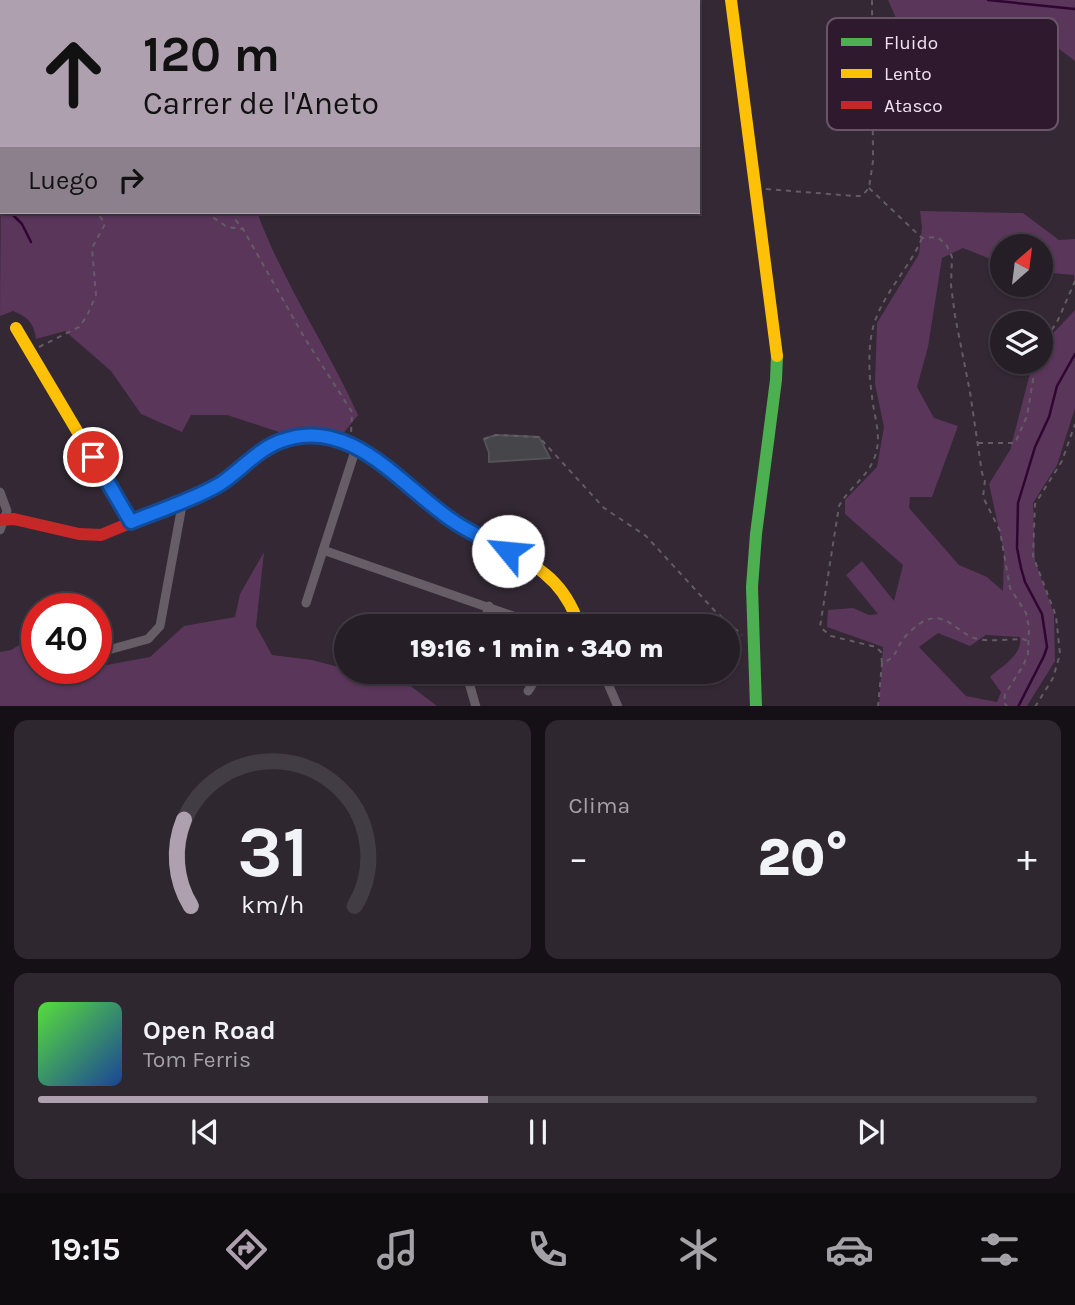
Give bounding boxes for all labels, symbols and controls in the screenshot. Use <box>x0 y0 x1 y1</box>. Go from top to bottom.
legend <box>827 18 1058 130</box>
text: 120 m <box>143 26 280 83</box>
icon: ahead <box>28 28 119 119</box>
text: Fluido <box>884 32 938 54</box>
text: Lento <box>884 63 932 85</box>
text: Carrer de l'Aneto <box>143 85 379 122</box>
text: Atasco <box>884 95 943 117</box>
icon: right <box>112 161 150 199</box>
text: Luego <box>28 165 98 196</box>
north arrow <box>990 234 1054 298</box>
map controls <box>990 234 1053 374</box>
button: layers <box>990 311 1053 374</box>
pin <box>63 427 123 487</box>
icon: arrive <box>74 438 112 476</box>
position arrow <box>471 514 545 588</box>
speed limit sign: 40 <box>21 593 112 684</box>
text: 19:16 · 1 min · 340 m <box>410 633 664 664</box>
text: Clima <box>569 792 630 819</box>
text: 31 <box>237 809 308 894</box>
text: 20° <box>757 827 848 888</box>
text: − <box>569 836 588 881</box>
text: + <box>1017 836 1037 881</box>
text: km/h <box>241 889 304 918</box>
text: Open Road <box>143 1015 276 1046</box>
text: Tom Ferris <box>143 1046 251 1073</box>
icon: previous <box>186 1113 224 1151</box>
icon: pause <box>519 1113 557 1151</box>
icon: next <box>852 1113 890 1151</box>
icon: directions <box>222 1225 271 1274</box>
icon: music <box>373 1225 422 1274</box>
icon: phone <box>523 1225 572 1274</box>
icon: climate <box>674 1225 723 1274</box>
icon: car <box>825 1225 874 1274</box>
icon: filters <box>975 1225 1024 1274</box>
text: 19:15 <box>51 1231 120 1268</box>

